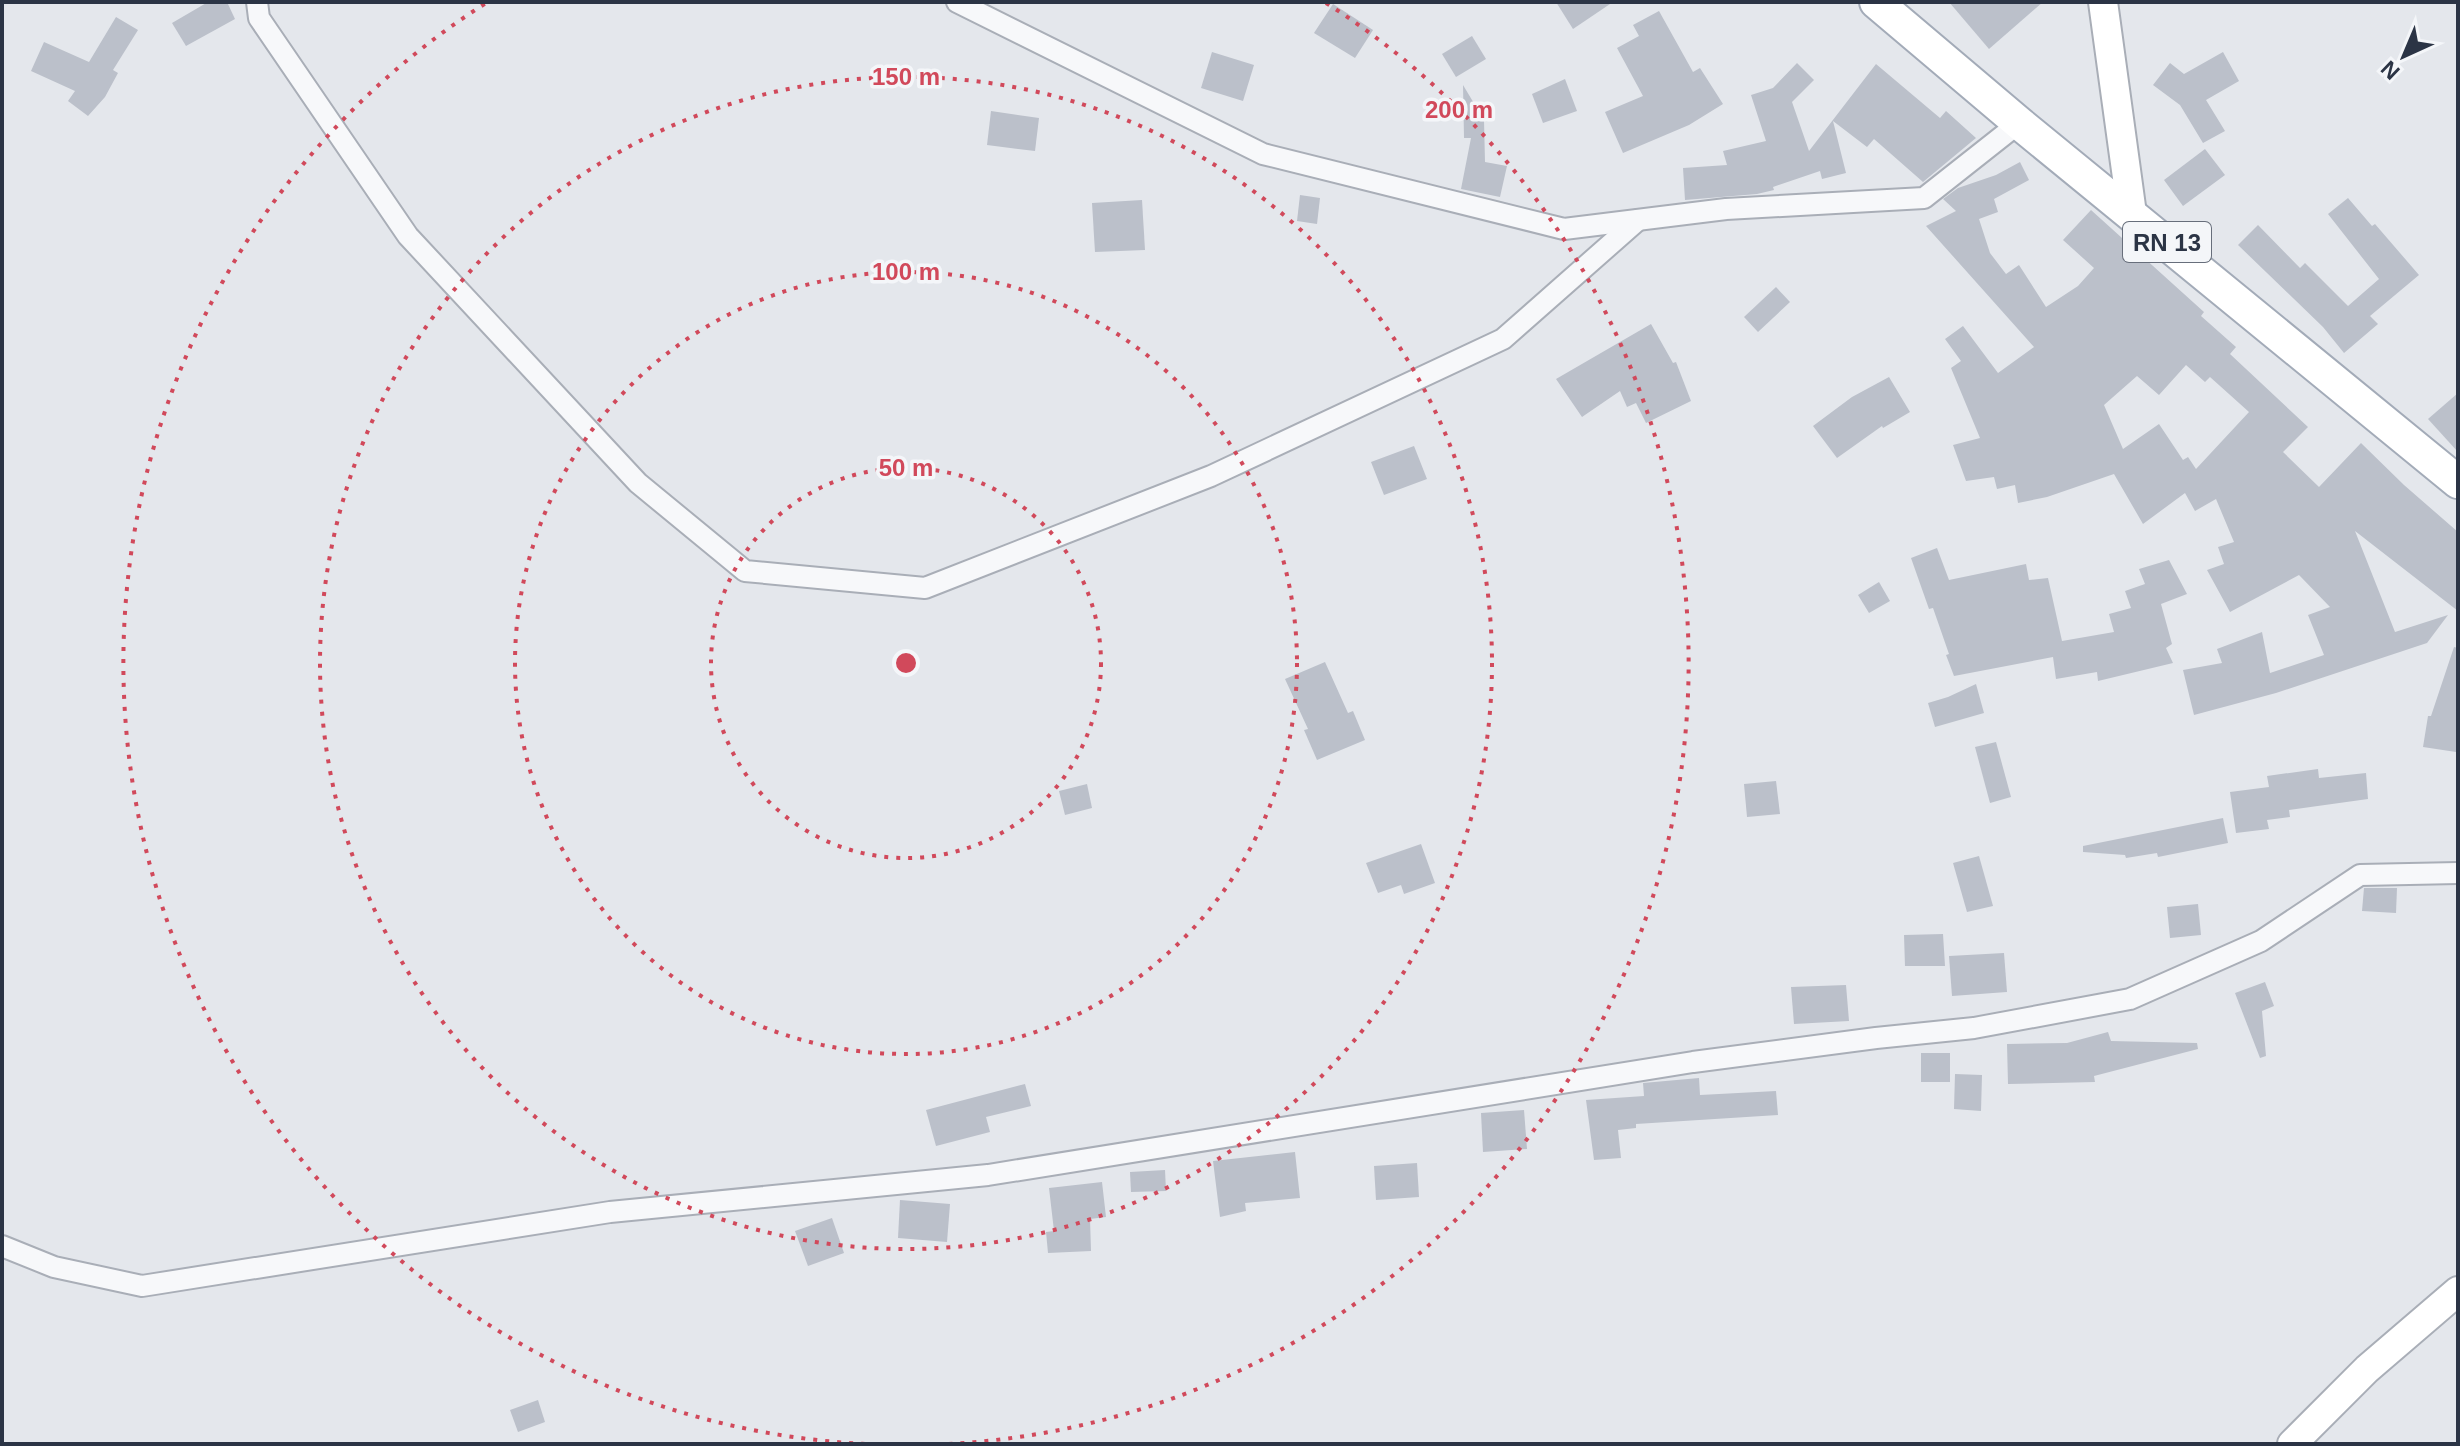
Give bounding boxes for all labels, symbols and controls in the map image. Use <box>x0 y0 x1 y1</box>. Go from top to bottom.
north arrow <box>2364 16 2444 96</box>
text: N <box>2376 56 2405 85</box>
text: 150 m <box>872 63 940 90</box>
text: 200 m <box>1425 96 1493 123</box>
road number: RN 13 <box>2123 222 2211 262</box>
text: 100 m <box>872 258 940 285</box>
text: 50 m <box>879 454 933 481</box>
centre of rings <box>892 649 920 677</box>

